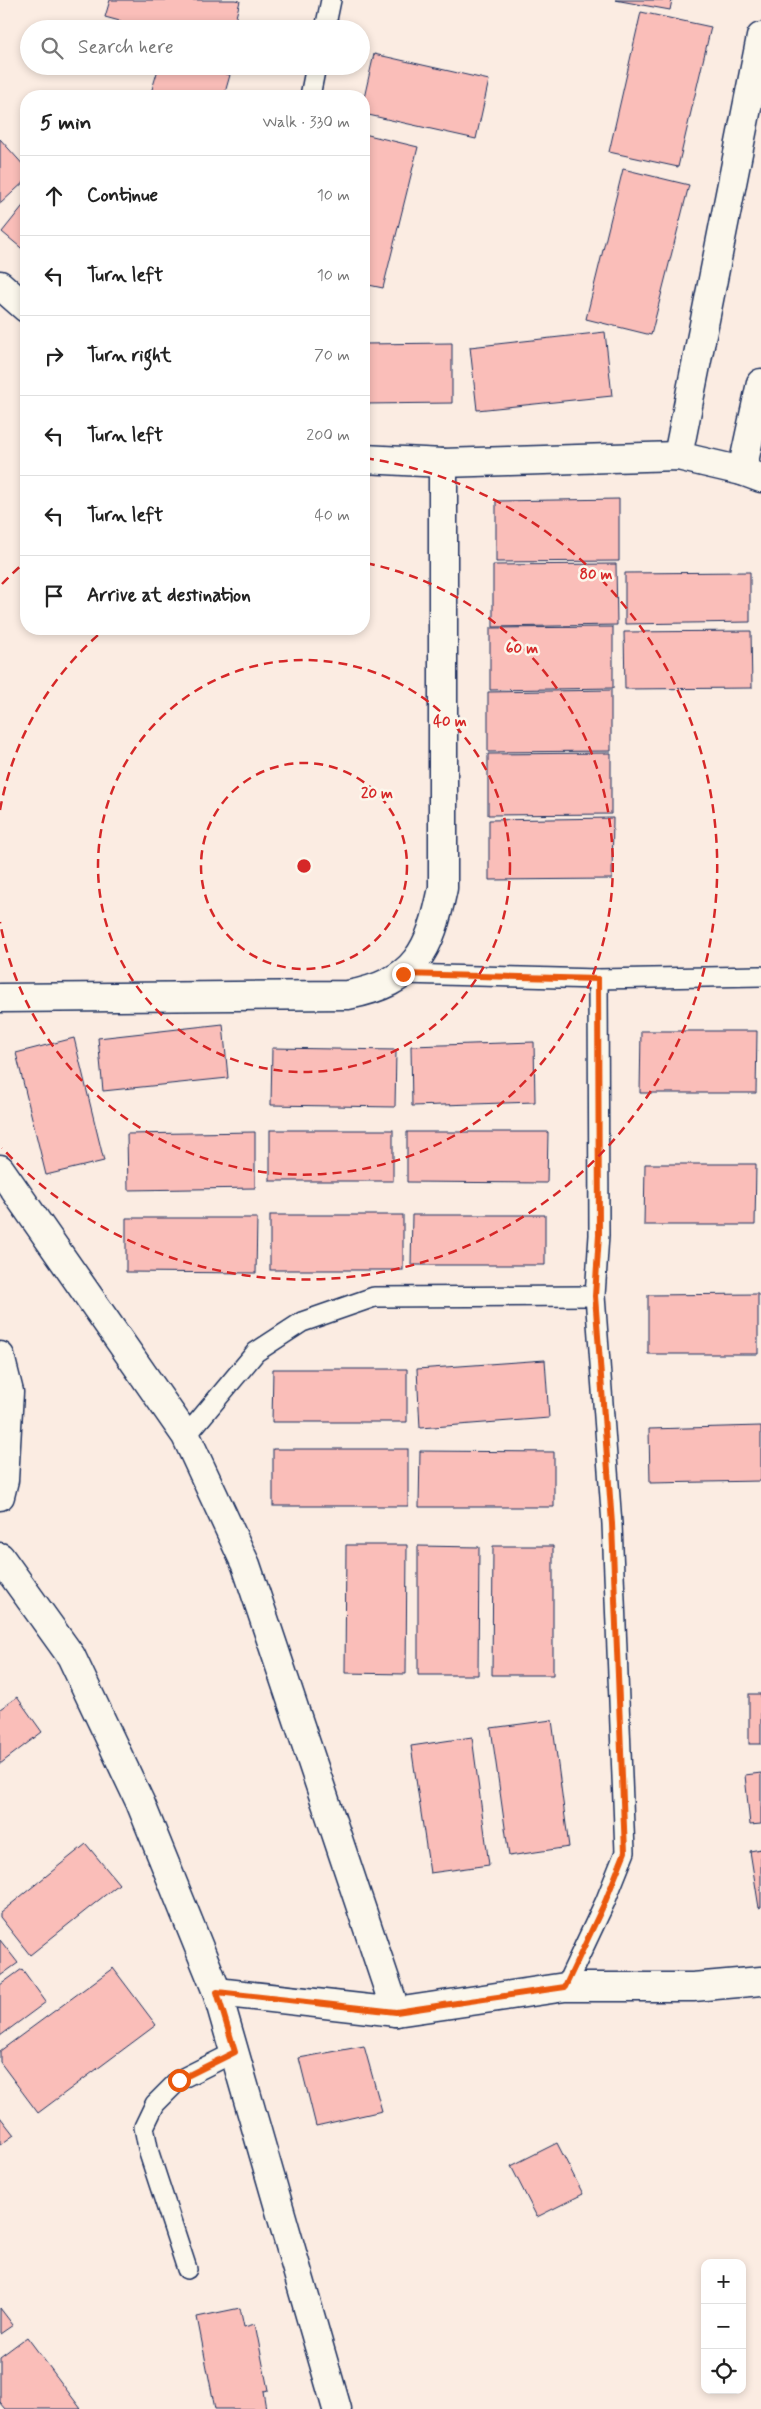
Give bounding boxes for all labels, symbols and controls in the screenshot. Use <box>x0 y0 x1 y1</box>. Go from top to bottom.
search box <box>20 20 370 75</box>
icon: search <box>38 34 66 62</box>
text: Search here <box>78 35 174 60</box>
text: 5 min <box>40 109 92 137</box>
text: Walk · 330 m <box>262 112 350 133</box>
icon: ahead <box>40 182 68 210</box>
text: Continue <box>87 183 158 208</box>
text: 10 m <box>317 185 350 206</box>
icon: left <box>40 262 68 290</box>
text: Turn left <box>87 263 163 288</box>
text: 10 m <box>317 265 350 286</box>
icon: right <box>40 342 68 370</box>
text: Turn right <box>87 343 171 368</box>
text: 70 m <box>314 345 350 366</box>
icon: left <box>40 422 68 450</box>
text: Turn left <box>87 423 163 448</box>
text: 200 m <box>306 425 350 446</box>
icon: left <box>40 502 68 530</box>
text: Turn left <box>87 503 163 528</box>
text: 40 m <box>314 505 350 526</box>
text: 80 m <box>579 565 613 585</box>
icon: arrive <box>40 582 68 610</box>
text: Arrive at destination <box>87 583 251 608</box>
text: 60 m <box>506 639 538 659</box>
text: 40 m <box>433 712 467 732</box>
text: 20 m <box>361 784 393 804</box>
centre of rings <box>295 857 313 875</box>
route end <box>392 963 415 986</box>
route start <box>168 2069 191 2092</box>
map controls <box>701 2259 746 2394</box>
button: + <box>701 2259 746 2304</box>
button: − <box>701 2304 746 2349</box>
button: locate <box>701 2349 746 2394</box>

